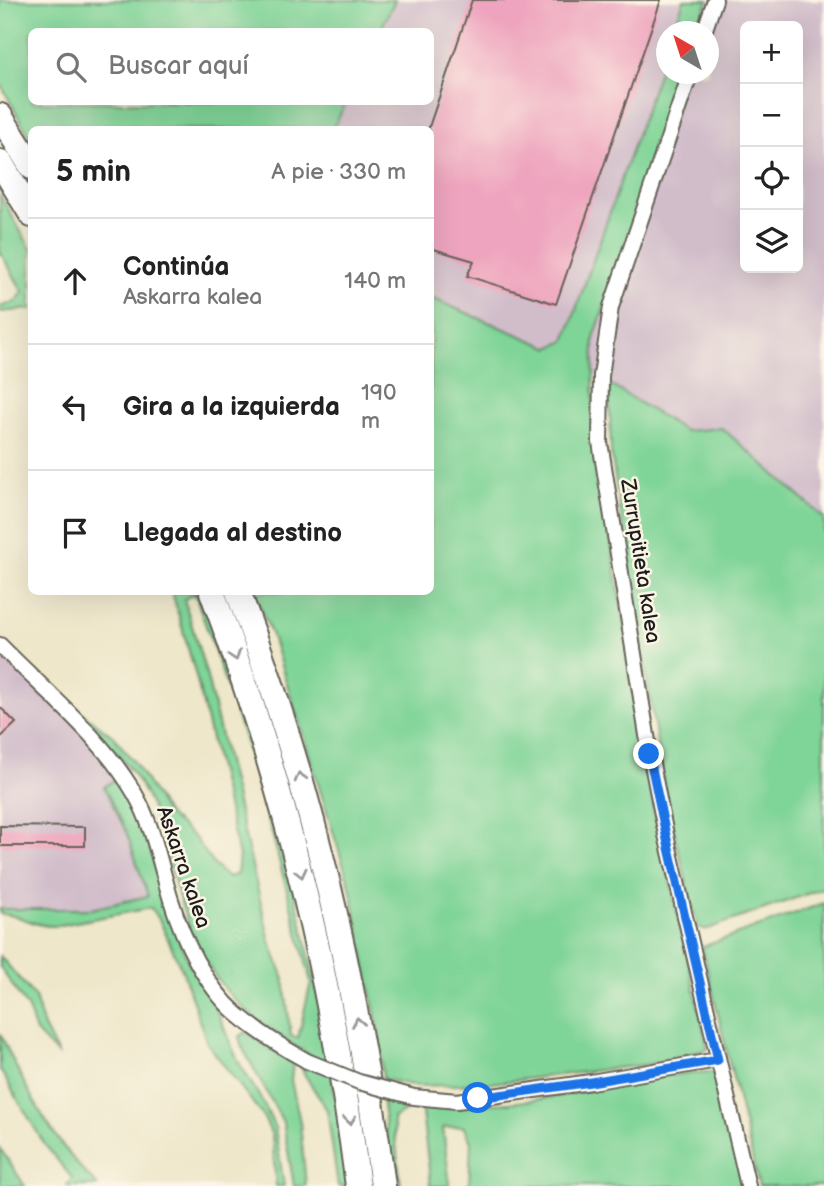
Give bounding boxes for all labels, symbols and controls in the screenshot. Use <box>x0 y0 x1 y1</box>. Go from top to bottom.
north arrow <box>656 21 719 84</box>
map controls <box>740 21 803 273</box>
button: + <box>740 21 803 84</box>
search box <box>28 28 434 105</box>
icon: search <box>52 48 90 86</box>
text: Buscar aquí <box>108 51 249 82</box>
button: − <box>740 84 803 147</box>
button: locate <box>740 147 803 210</box>
text: 5 min <box>56 154 131 190</box>
text: A pie · 330 m <box>271 158 406 186</box>
button: layers <box>740 210 803 273</box>
text: Continúa <box>123 252 230 283</box>
icon: ahead <box>56 262 94 300</box>
text: 140 m <box>344 267 406 295</box>
text: Askarra kalea <box>123 283 262 311</box>
text: 190 m <box>361 379 397 435</box>
icon: left <box>56 388 94 426</box>
text: Gira a la izquierda <box>123 392 340 423</box>
street label: Zurrupitieta kalea <box>615 476 666 645</box>
icon: arrive <box>56 514 94 552</box>
text: Llegada al destino <box>123 518 342 549</box>
one-way arrow <box>227 649 242 661</box>
route end <box>633 738 664 769</box>
one-way arrow <box>293 771 308 783</box>
street label: Askarra kalea <box>151 803 216 931</box>
one-way arrow <box>292 867 307 879</box>
one-way arrow <box>351 1016 366 1028</box>
route start <box>462 1082 493 1113</box>
one-way arrow <box>342 1115 357 1126</box>

